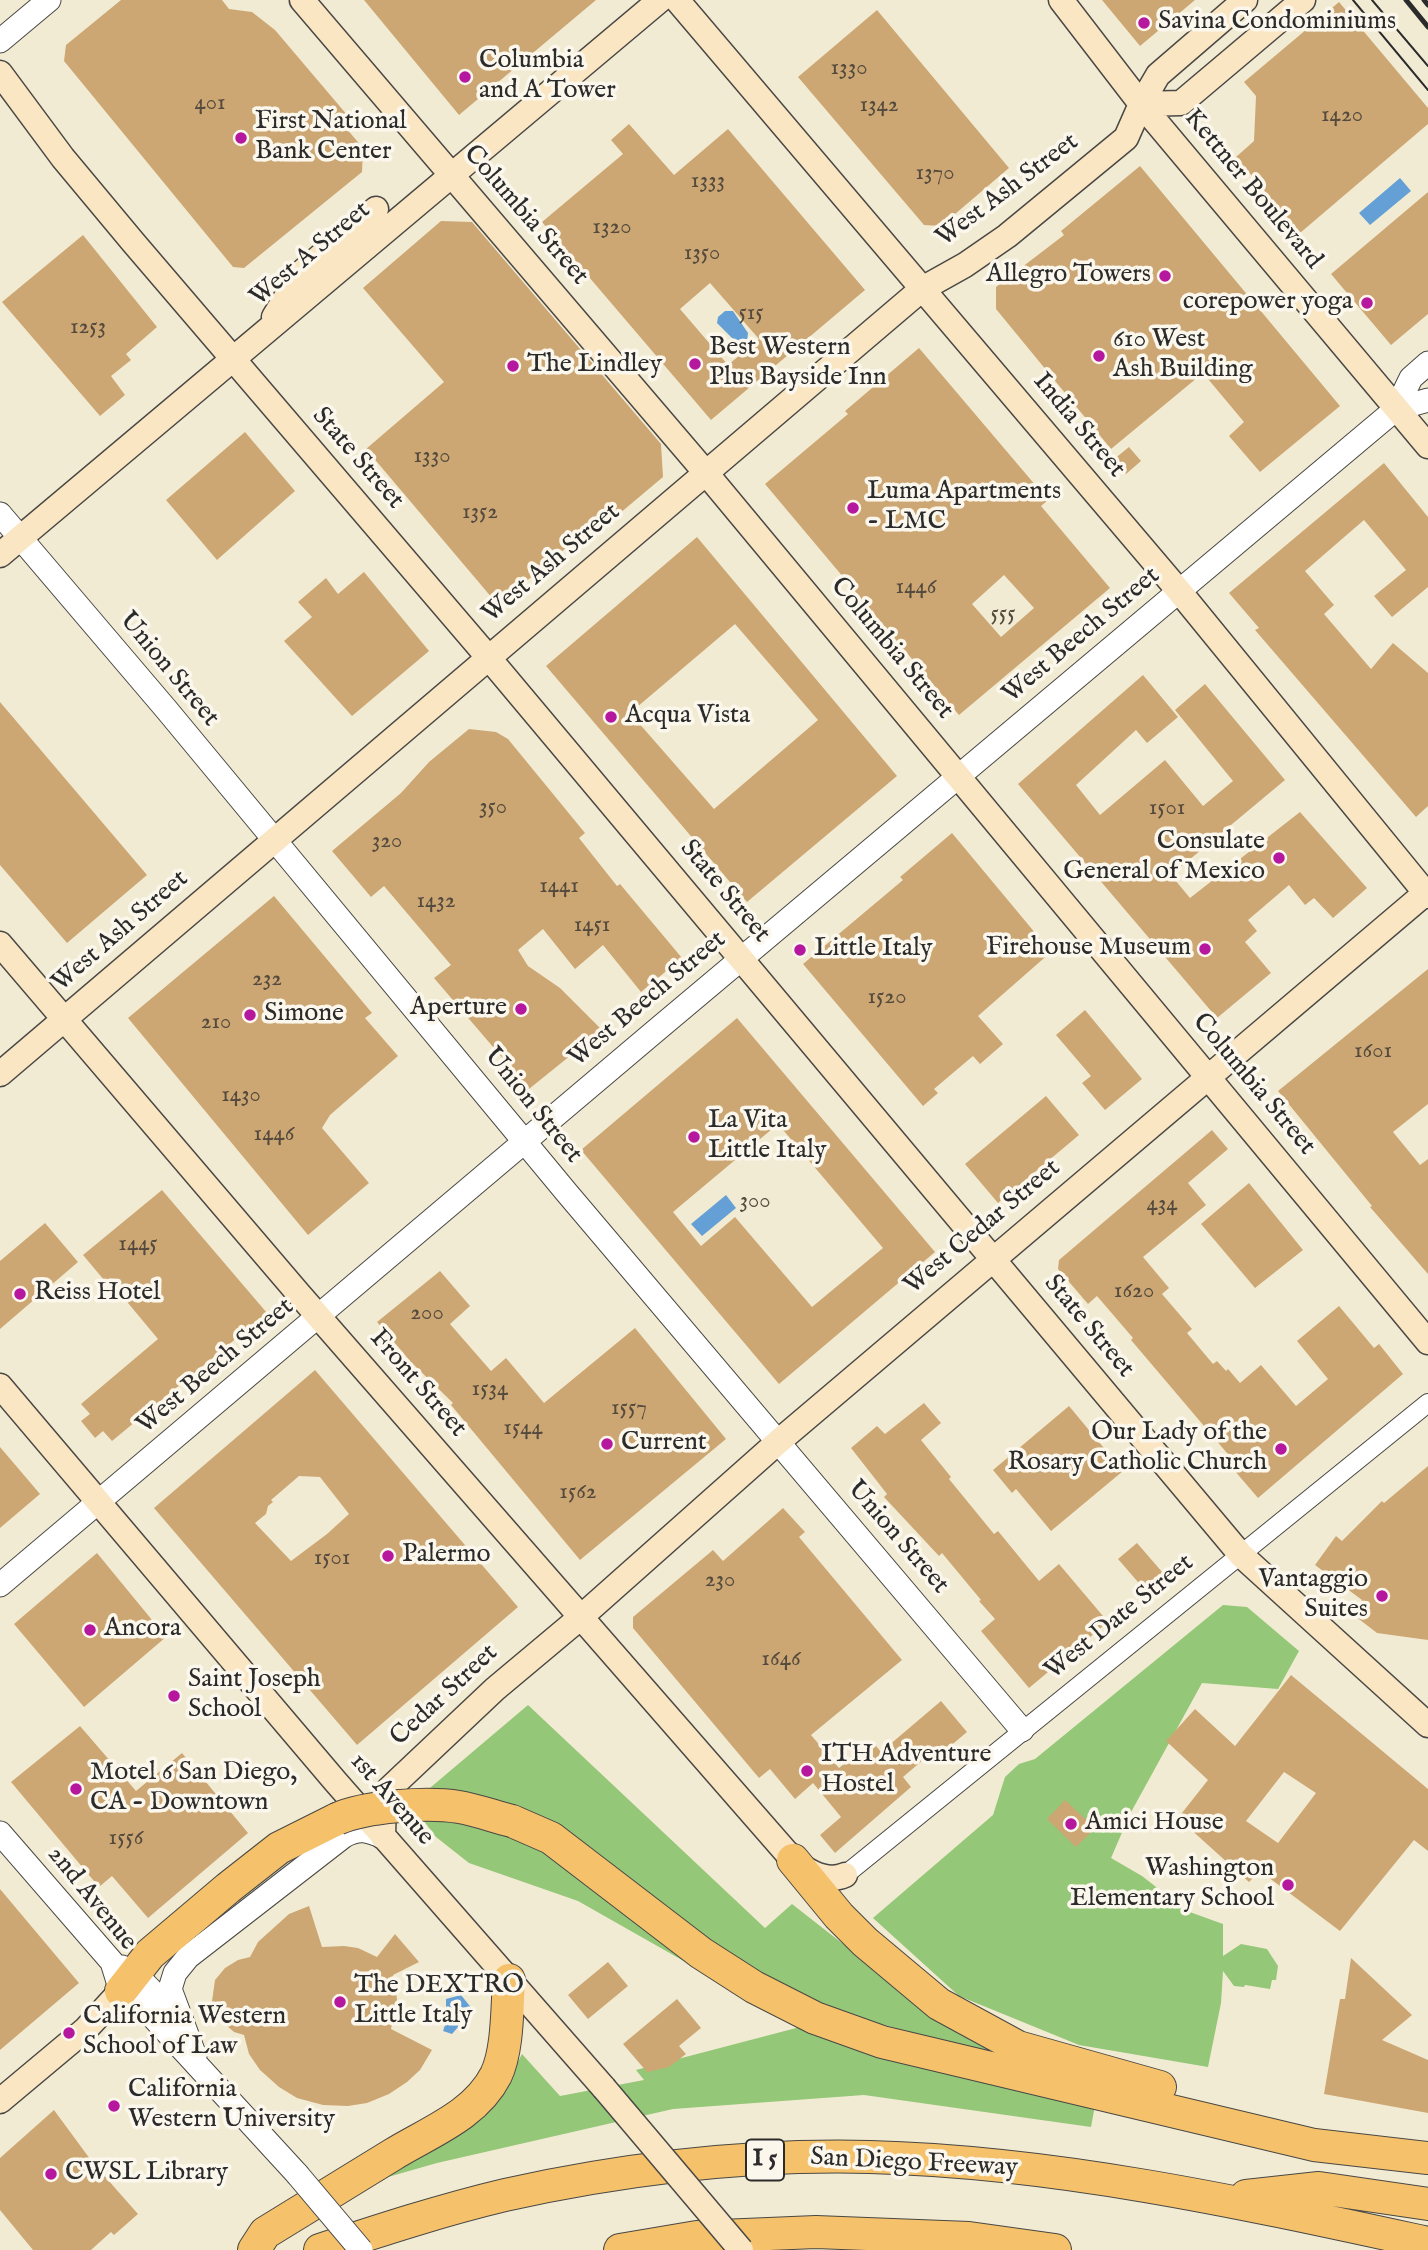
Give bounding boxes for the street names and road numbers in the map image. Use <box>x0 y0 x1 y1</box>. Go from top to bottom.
street label: Kettner Boulevard <box>1176 104 1328 276</box>
street label: West Ash Street <box>931 127 1085 255</box>
street label: Columbia Street <box>456 140 594 292</box>
street label: West A Street <box>245 196 377 314</box>
street label: India Street <box>1025 367 1131 485</box>
street label: State Street <box>304 402 410 516</box>
street label: West Ash Street <box>477 497 627 631</box>
street label: West Beech Street <box>997 561 1167 711</box>
street label: Columbia Street <box>823 572 959 726</box>
street label: Union Street <box>111 606 225 734</box>
street label: State Street <box>672 834 776 950</box>
street label: West Ash Street <box>47 864 195 1000</box>
street label: West Beech Street <box>563 925 733 1075</box>
street label: Columbia Street <box>1185 1008 1321 1162</box>
street label: Union Street <box>476 1042 588 1170</box>
street label: West Cedar Street <box>898 1154 1068 1302</box>
street label: State Street <box>1036 1269 1140 1385</box>
street label: West Beech Street <box>131 1292 301 1442</box>
street label: Front Street <box>362 1324 472 1444</box>
street label: Union Street <box>839 1475 955 1601</box>
street label: West Date Street <box>1039 1548 1201 1688</box>
street label: Cedar Street <box>385 1638 505 1754</box>
street label: 1st Avenue <box>342 1747 440 1853</box>
street label: 2nd Avenue <box>40 1841 142 1957</box>
road number: I 5 <box>746 2140 784 2180</box>
street label: San Diego Freeway <box>809 2143 1019 2185</box>

